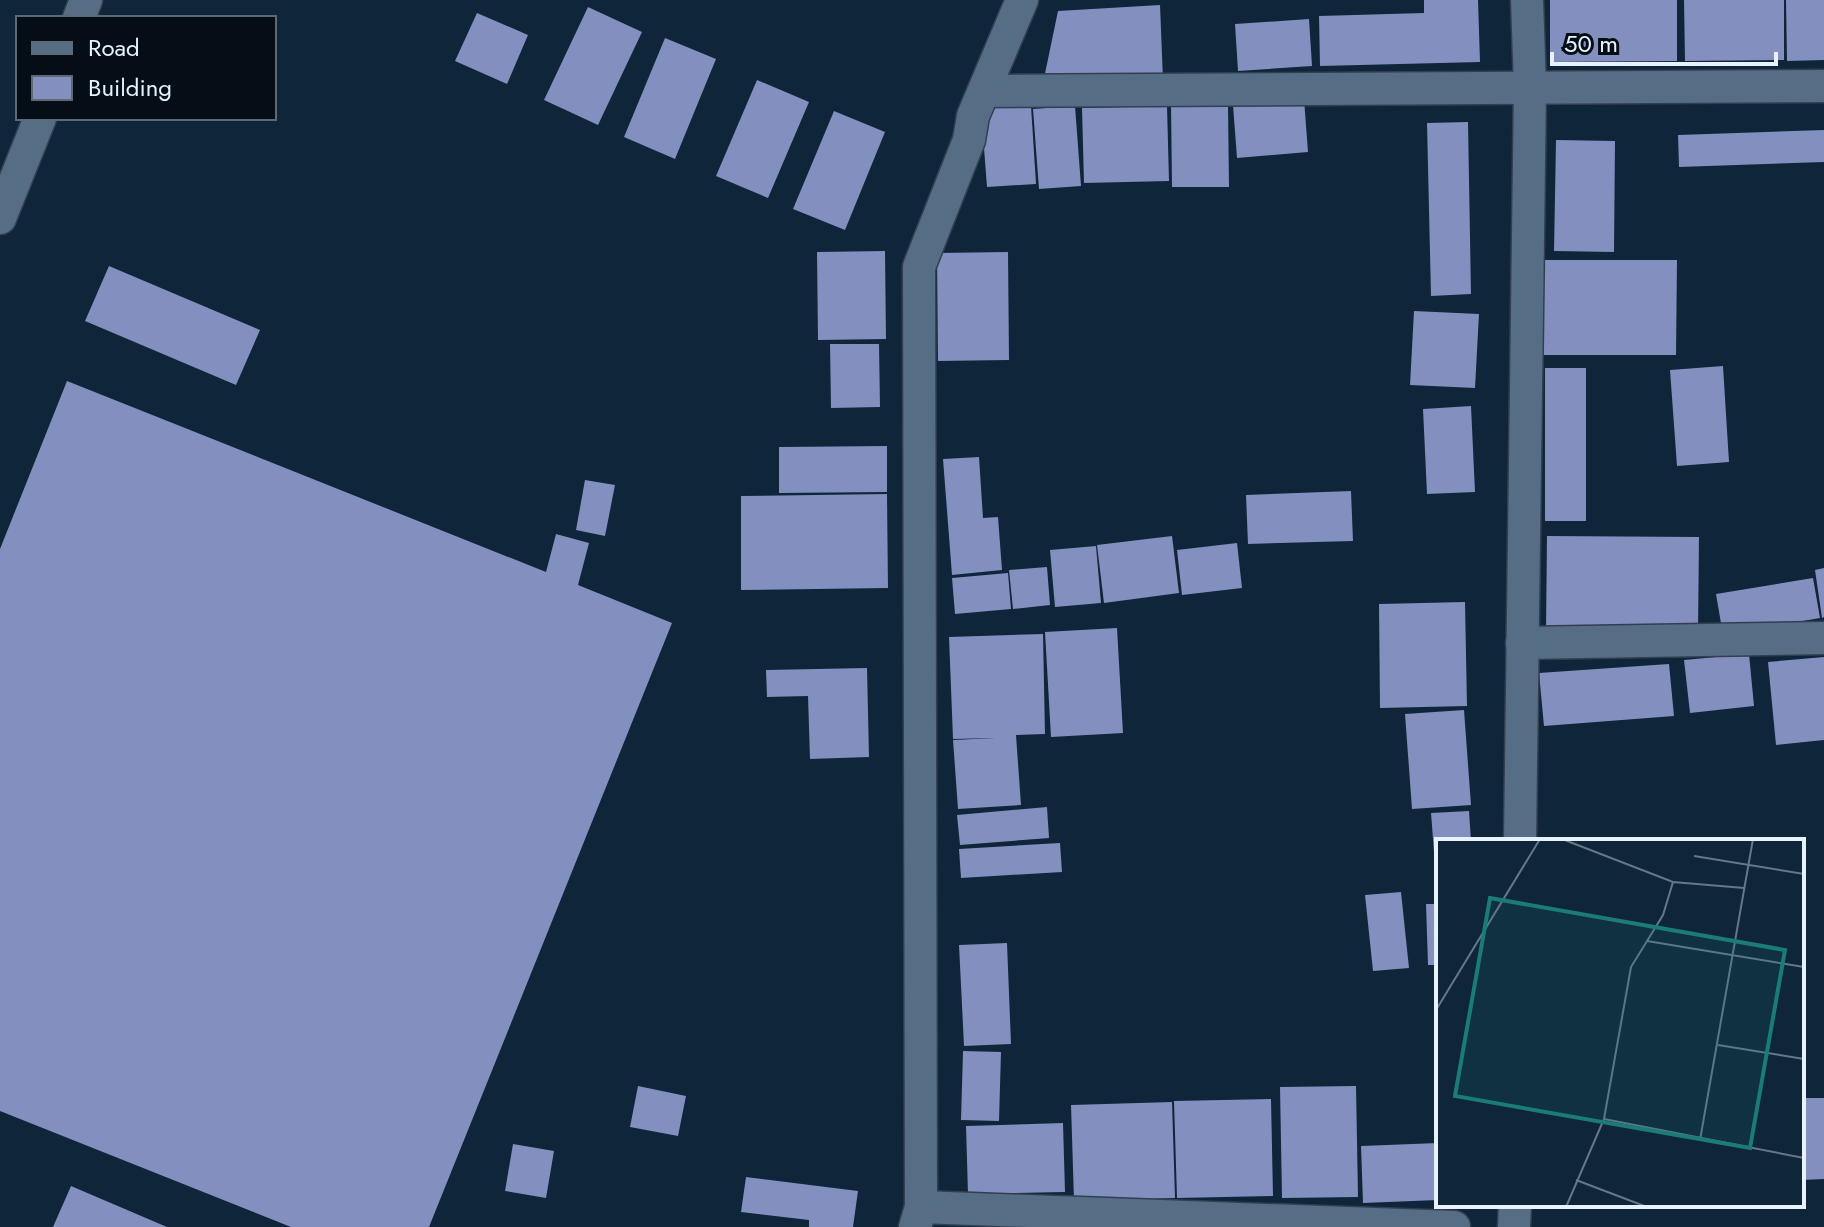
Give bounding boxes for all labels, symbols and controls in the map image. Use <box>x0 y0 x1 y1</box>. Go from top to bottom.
legend <box>16 16 276 120</box>
scale bar <box>1552 16 1776 66</box>
text: 50 m <box>1564 26 1618 61</box>
text: Road <box>88 30 140 65</box>
text: Building <box>88 70 172 105</box>
inset map <box>1436 839 1804 1207</box>

